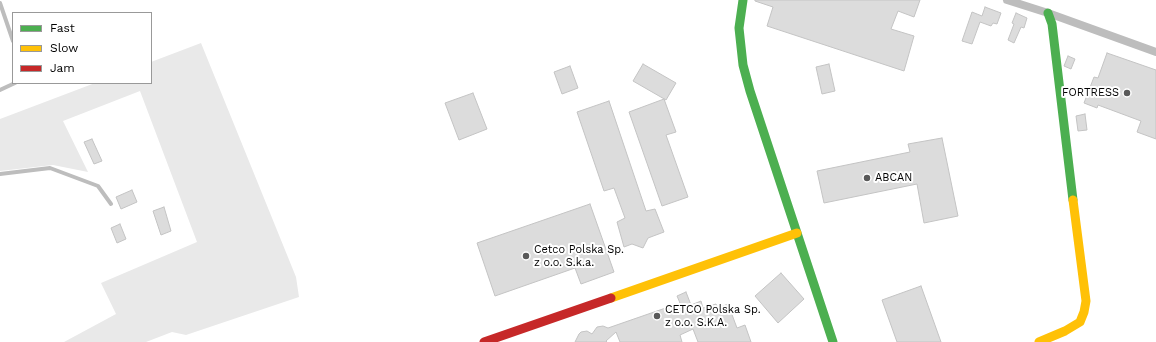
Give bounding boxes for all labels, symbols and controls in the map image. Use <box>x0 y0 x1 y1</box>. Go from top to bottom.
legend <box>12 12 152 84</box>
text: Fast <box>50 21 75 35</box>
text: Slow <box>50 41 78 55</box>
text: Jam <box>50 61 75 75</box>
place label: FORTRESS <box>1062 86 1119 100</box>
marker: FORTRESS <box>1122 88 1132 98</box>
place label: ABCAN <box>875 171 912 185</box>
marker: ABCAN <box>862 173 872 183</box>
place label: Cetco Polska Sp. z o.o. S.k.a. <box>534 243 624 269</box>
marker: Cetco Polska Sp. z o.o. S.k.a. <box>521 251 531 261</box>
place label: CETCO Polska Sp. z o.o. S.K.A. <box>665 303 761 329</box>
marker: CETCO Polska Sp. z o.o. S.K.A. <box>652 311 662 321</box>

